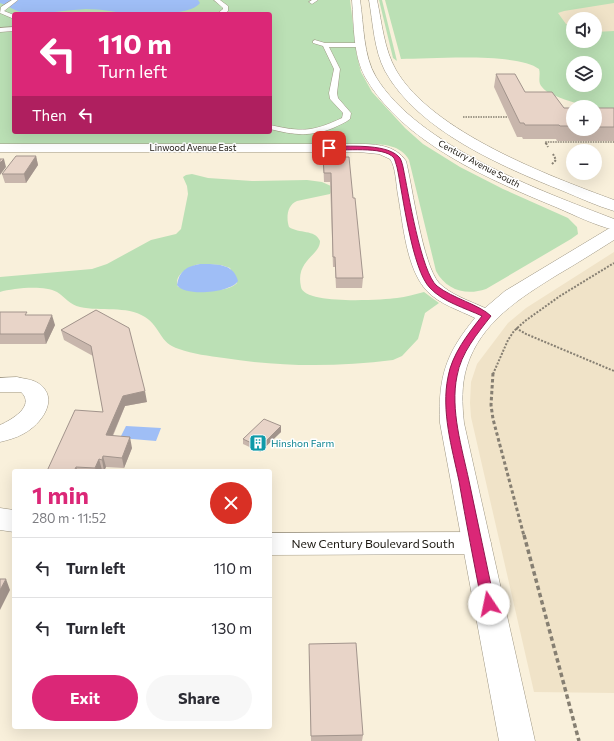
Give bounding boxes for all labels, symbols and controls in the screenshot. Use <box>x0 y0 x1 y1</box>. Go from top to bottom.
map controls <box>566 12 602 180</box>
button: sound <box>566 12 602 48</box>
text: 110 m <box>98 26 172 60</box>
icon: left <box>32 28 84 80</box>
button: layers <box>566 56 602 92</box>
text: Turn left <box>98 60 167 82</box>
button: + <box>566 100 602 136</box>
icon: left <box>75 104 97 126</box>
text: Then <box>32 106 67 124</box>
pin <box>312 131 346 165</box>
icon: arrive <box>318 137 340 159</box>
street label: Century Avenue South <box>436 137 522 190</box>
street label: Linwood Avenue East <box>150 142 237 153</box>
button: − <box>566 144 602 180</box>
building icon: Hinshon Farm <box>248 433 268 453</box>
place label: Hinshon Farm <box>271 437 334 449</box>
text: 1 min <box>32 480 89 509</box>
button: close <box>210 482 252 524</box>
text: 280 m · 11:52 <box>32 510 106 526</box>
street label: New Century Boulevard South <box>291 536 455 550</box>
icon: left <box>32 557 54 579</box>
text: Turn left <box>66 559 125 577</box>
text: 110 m <box>213 559 252 577</box>
position arrow <box>468 583 510 625</box>
icon: left <box>32 617 54 639</box>
text: Turn left <box>66 619 125 637</box>
text: 130 m <box>211 619 252 637</box>
button: Exit <box>32 675 138 721</box>
button: Share <box>146 675 252 721</box>

